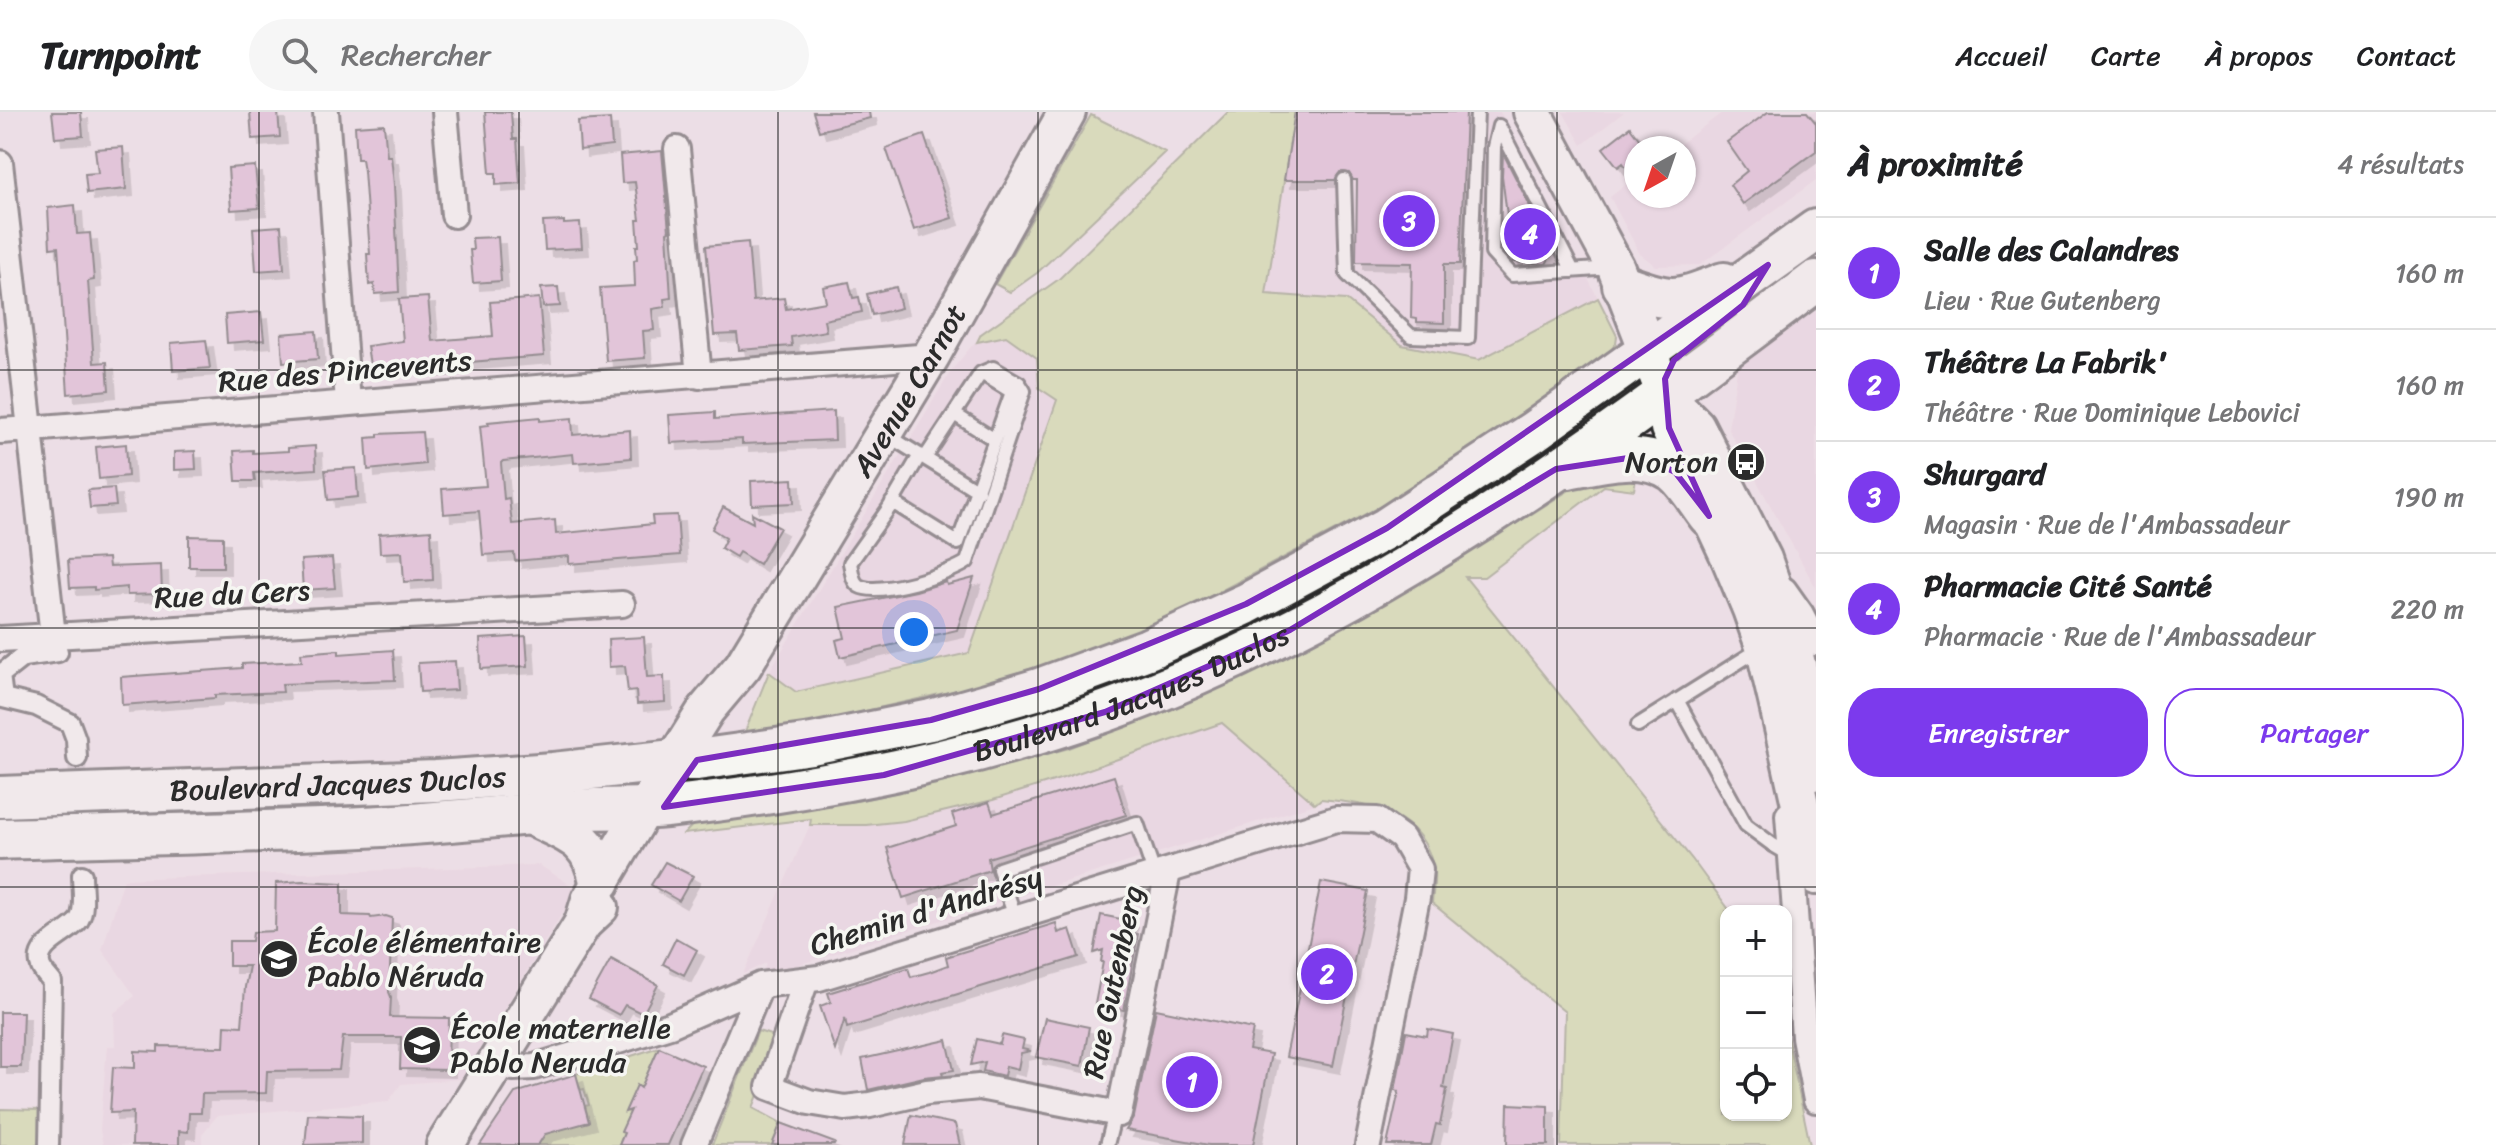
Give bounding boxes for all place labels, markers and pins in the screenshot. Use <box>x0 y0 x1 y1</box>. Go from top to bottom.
pin: 3 <box>1383 191 1435 251</box>
pin: 4 <box>1504 204 1556 264</box>
place label: Norton <box>1625 435 1718 489</box>
bus stop icon: Norton <box>1725 441 1767 483</box>
place label: École élémentaire Pablo Néruda <box>307 915 541 1003</box>
school or university icon: École élémentaire Pablo Néruda <box>258 938 300 980</box>
pin: 2 <box>1301 944 1353 1004</box>
place label: École maternelle Pablo Neruda <box>450 1001 671 1089</box>
school or university icon: École maternelle Pablo Neruda <box>401 1024 443 1066</box>
pin: 1 <box>1166 1052 1218 1112</box>

